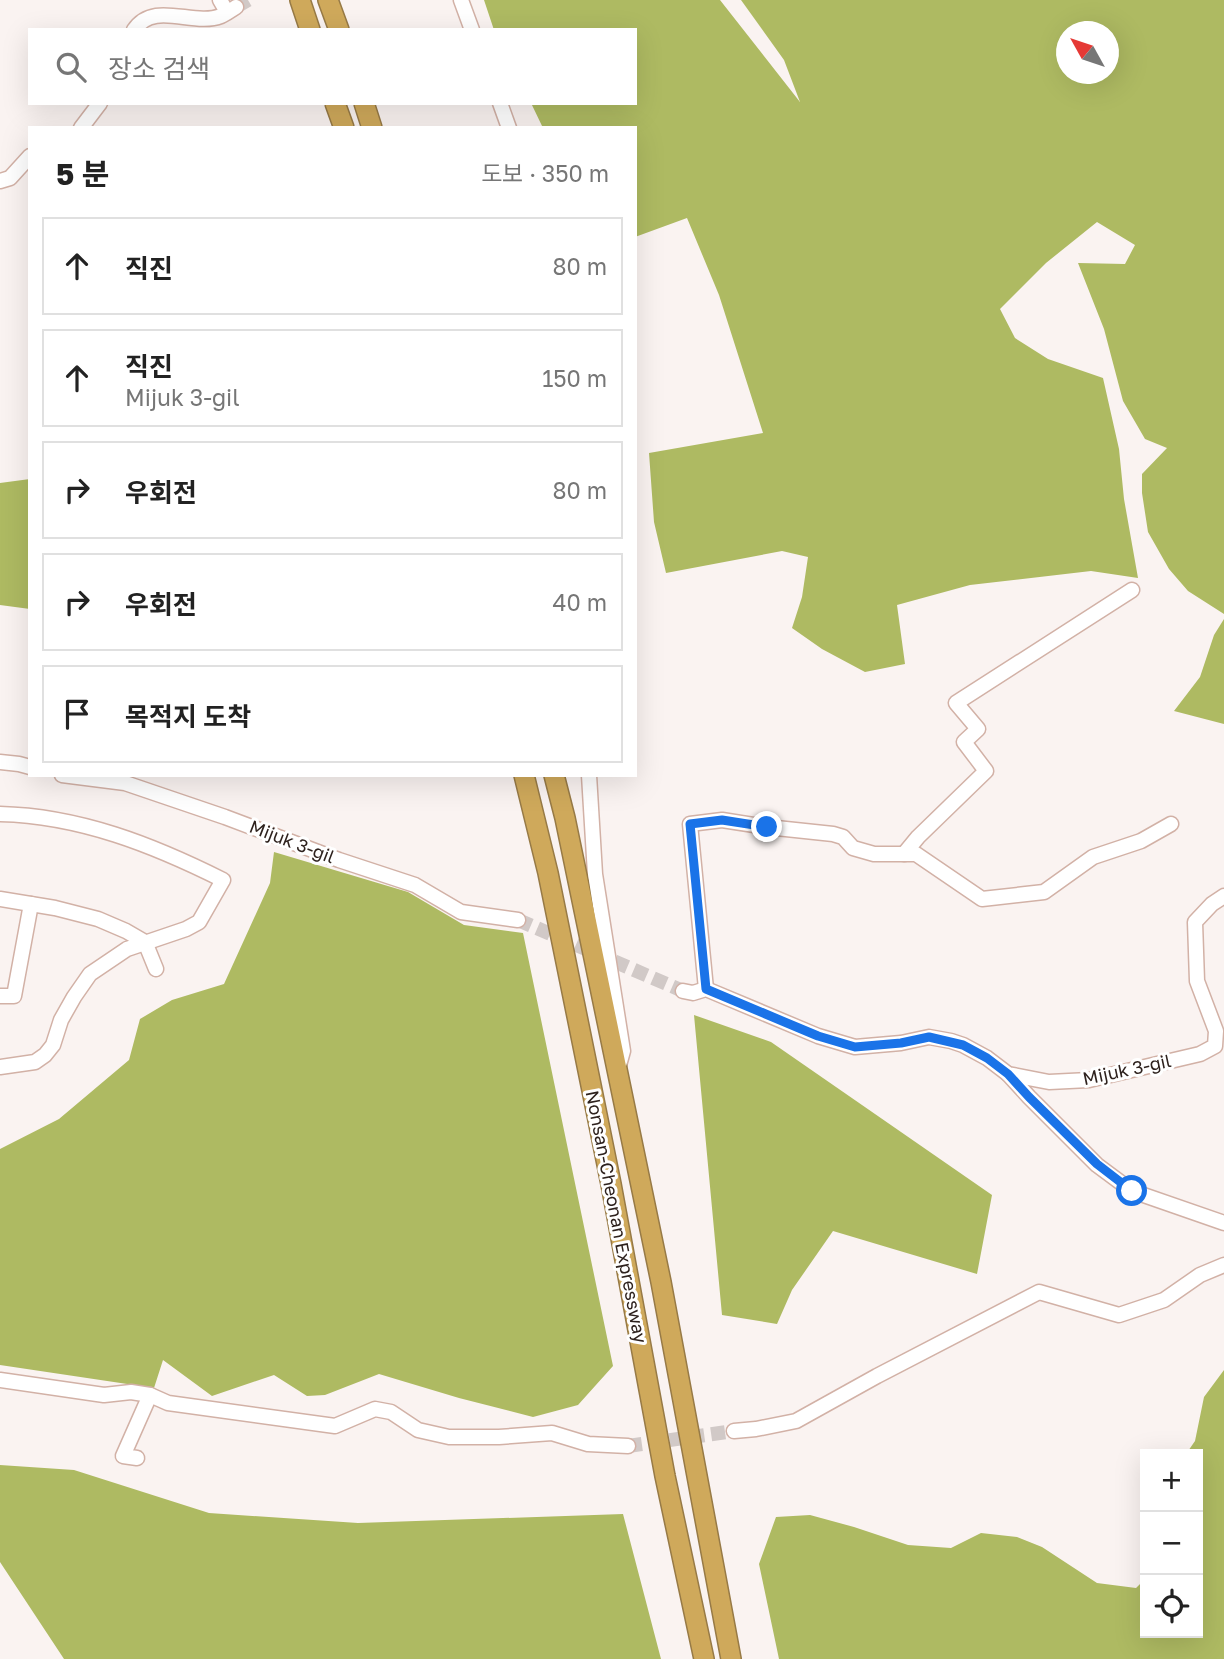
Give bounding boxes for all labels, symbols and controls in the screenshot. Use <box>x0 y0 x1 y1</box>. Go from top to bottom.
north arrow <box>1056 21 1119 84</box>
search box <box>28 28 637 105</box>
icon: search <box>52 48 90 86</box>
text: 장소 검색 <box>108 53 210 84</box>
text: 5 분 <box>56 156 109 192</box>
text: 도보 · 350 m <box>481 159 609 187</box>
icon: ahead <box>58 247 96 285</box>
text: 80 m <box>553 252 607 280</box>
text: 직진 <box>125 253 173 284</box>
text: 직진 <box>125 351 173 382</box>
icon: ahead <box>58 359 96 397</box>
text: 150 m <box>542 364 607 392</box>
text: Mijuk 3-gil <box>125 383 240 411</box>
icon: right <box>58 471 96 509</box>
text: 80 m <box>553 476 607 504</box>
text: 우회전 <box>125 477 197 508</box>
icon: right <box>58 583 96 621</box>
text: 40 m <box>553 588 607 616</box>
text: 우회전 <box>125 589 197 620</box>
icon: arrive <box>58 695 96 733</box>
text: 목적지 도착 <box>125 701 251 732</box>
route end <box>751 811 782 842</box>
street label: Mijuk 3-gil <box>247 815 338 867</box>
street label: Mijuk 3-gil <box>1081 1049 1173 1089</box>
street label: Nonsan-Cheonan Expressway <box>582 1089 652 1345</box>
route start <box>1116 1175 1147 1206</box>
map controls <box>1140 1449 1203 1638</box>
button: + <box>1140 1449 1203 1512</box>
button: − <box>1140 1512 1203 1575</box>
button: locate <box>1140 1575 1203 1638</box>

